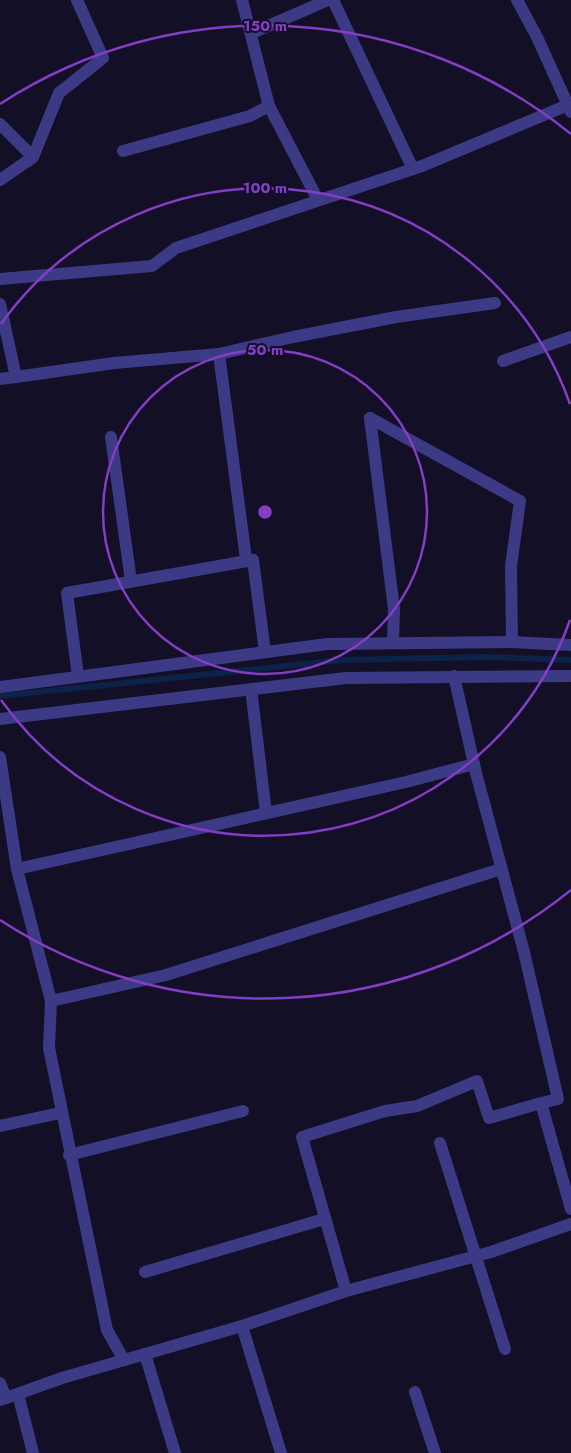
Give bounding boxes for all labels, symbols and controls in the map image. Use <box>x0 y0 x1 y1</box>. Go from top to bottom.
text: 150 m <box>243 15 287 37</box>
text: 100 m <box>243 177 287 199</box>
text: 50 m <box>247 339 283 361</box>
centre of rings <box>256 503 274 521</box>

